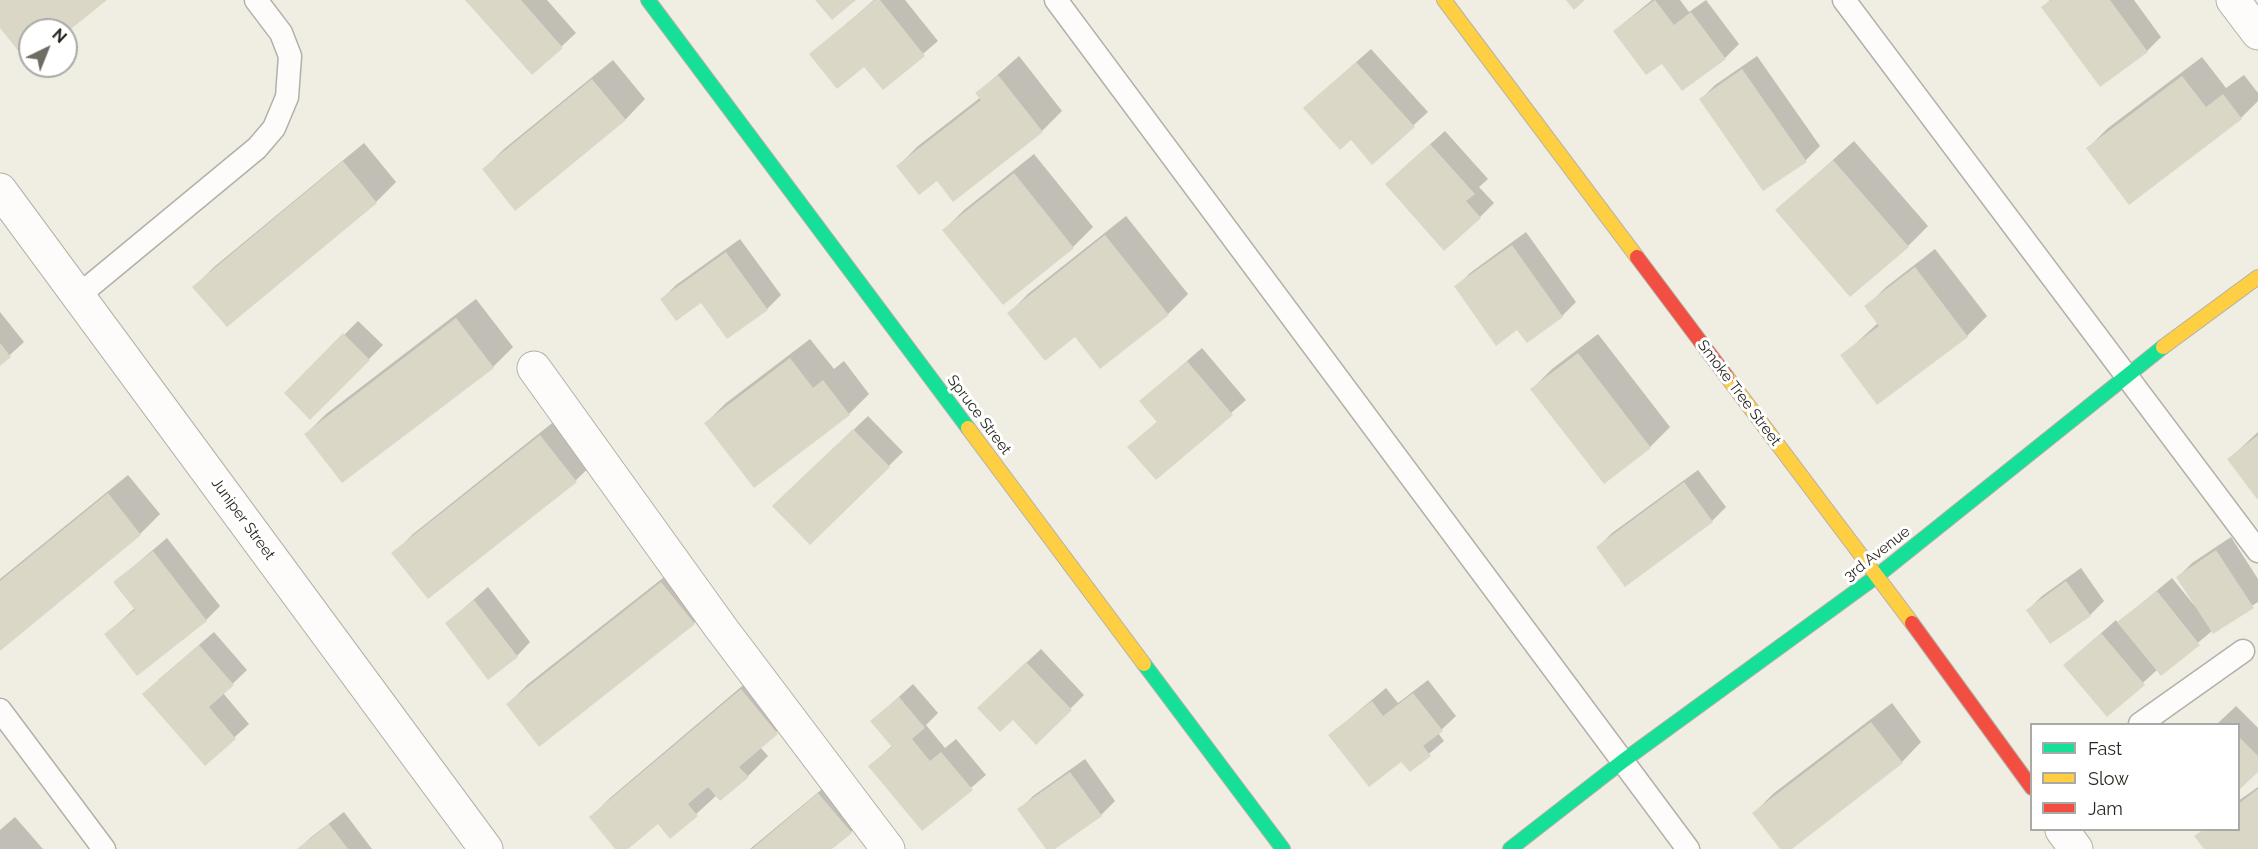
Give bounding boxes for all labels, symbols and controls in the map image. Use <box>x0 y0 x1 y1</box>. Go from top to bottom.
north arrow <box>18 18 78 78</box>
text: N <box>48 25 70 47</box>
street label: Smoke Tree Street <box>1693 337 1785 449</box>
street label: Spruce Street <box>943 372 1015 458</box>
street label: Juniper Street <box>207 475 279 563</box>
street label: 3rd Avenue <box>1840 523 1914 585</box>
legend <box>2030 723 2240 831</box>
text: Fast <box>2088 738 2122 759</box>
text: Slow <box>2088 768 2129 789</box>
text: Jam <box>2088 798 2123 819</box>

